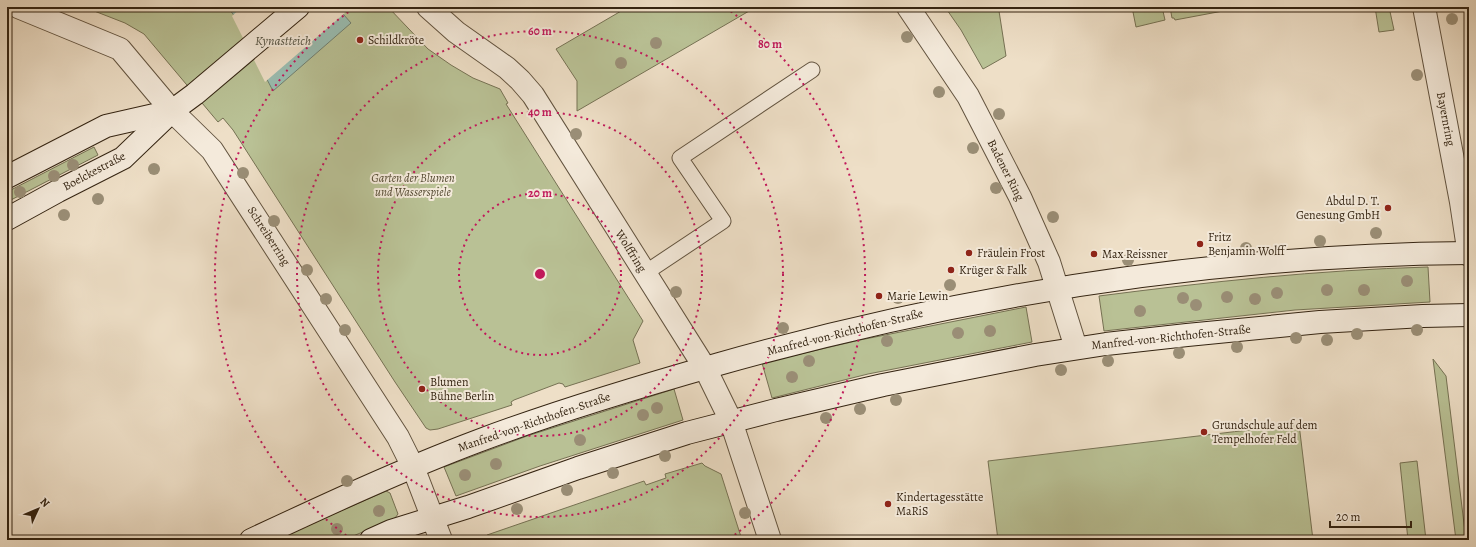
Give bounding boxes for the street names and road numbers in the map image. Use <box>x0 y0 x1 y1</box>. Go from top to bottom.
street label: Bayernring <box>1433 91 1459 147</box>
street label: Badener Ring <box>984 137 1028 203</box>
street label: Boelckestraße <box>60 148 128 194</box>
street label: Schreiberring <box>244 203 294 269</box>
street label: Wolffring <box>611 226 650 275</box>
street label: Manfred-von-Richthofen-Straße <box>765 305 925 359</box>
street label: Manfred-von-Richthofen-Straße <box>1090 321 1252 353</box>
street label: Manfred-von-Richthofen-Straße <box>456 388 612 456</box>

